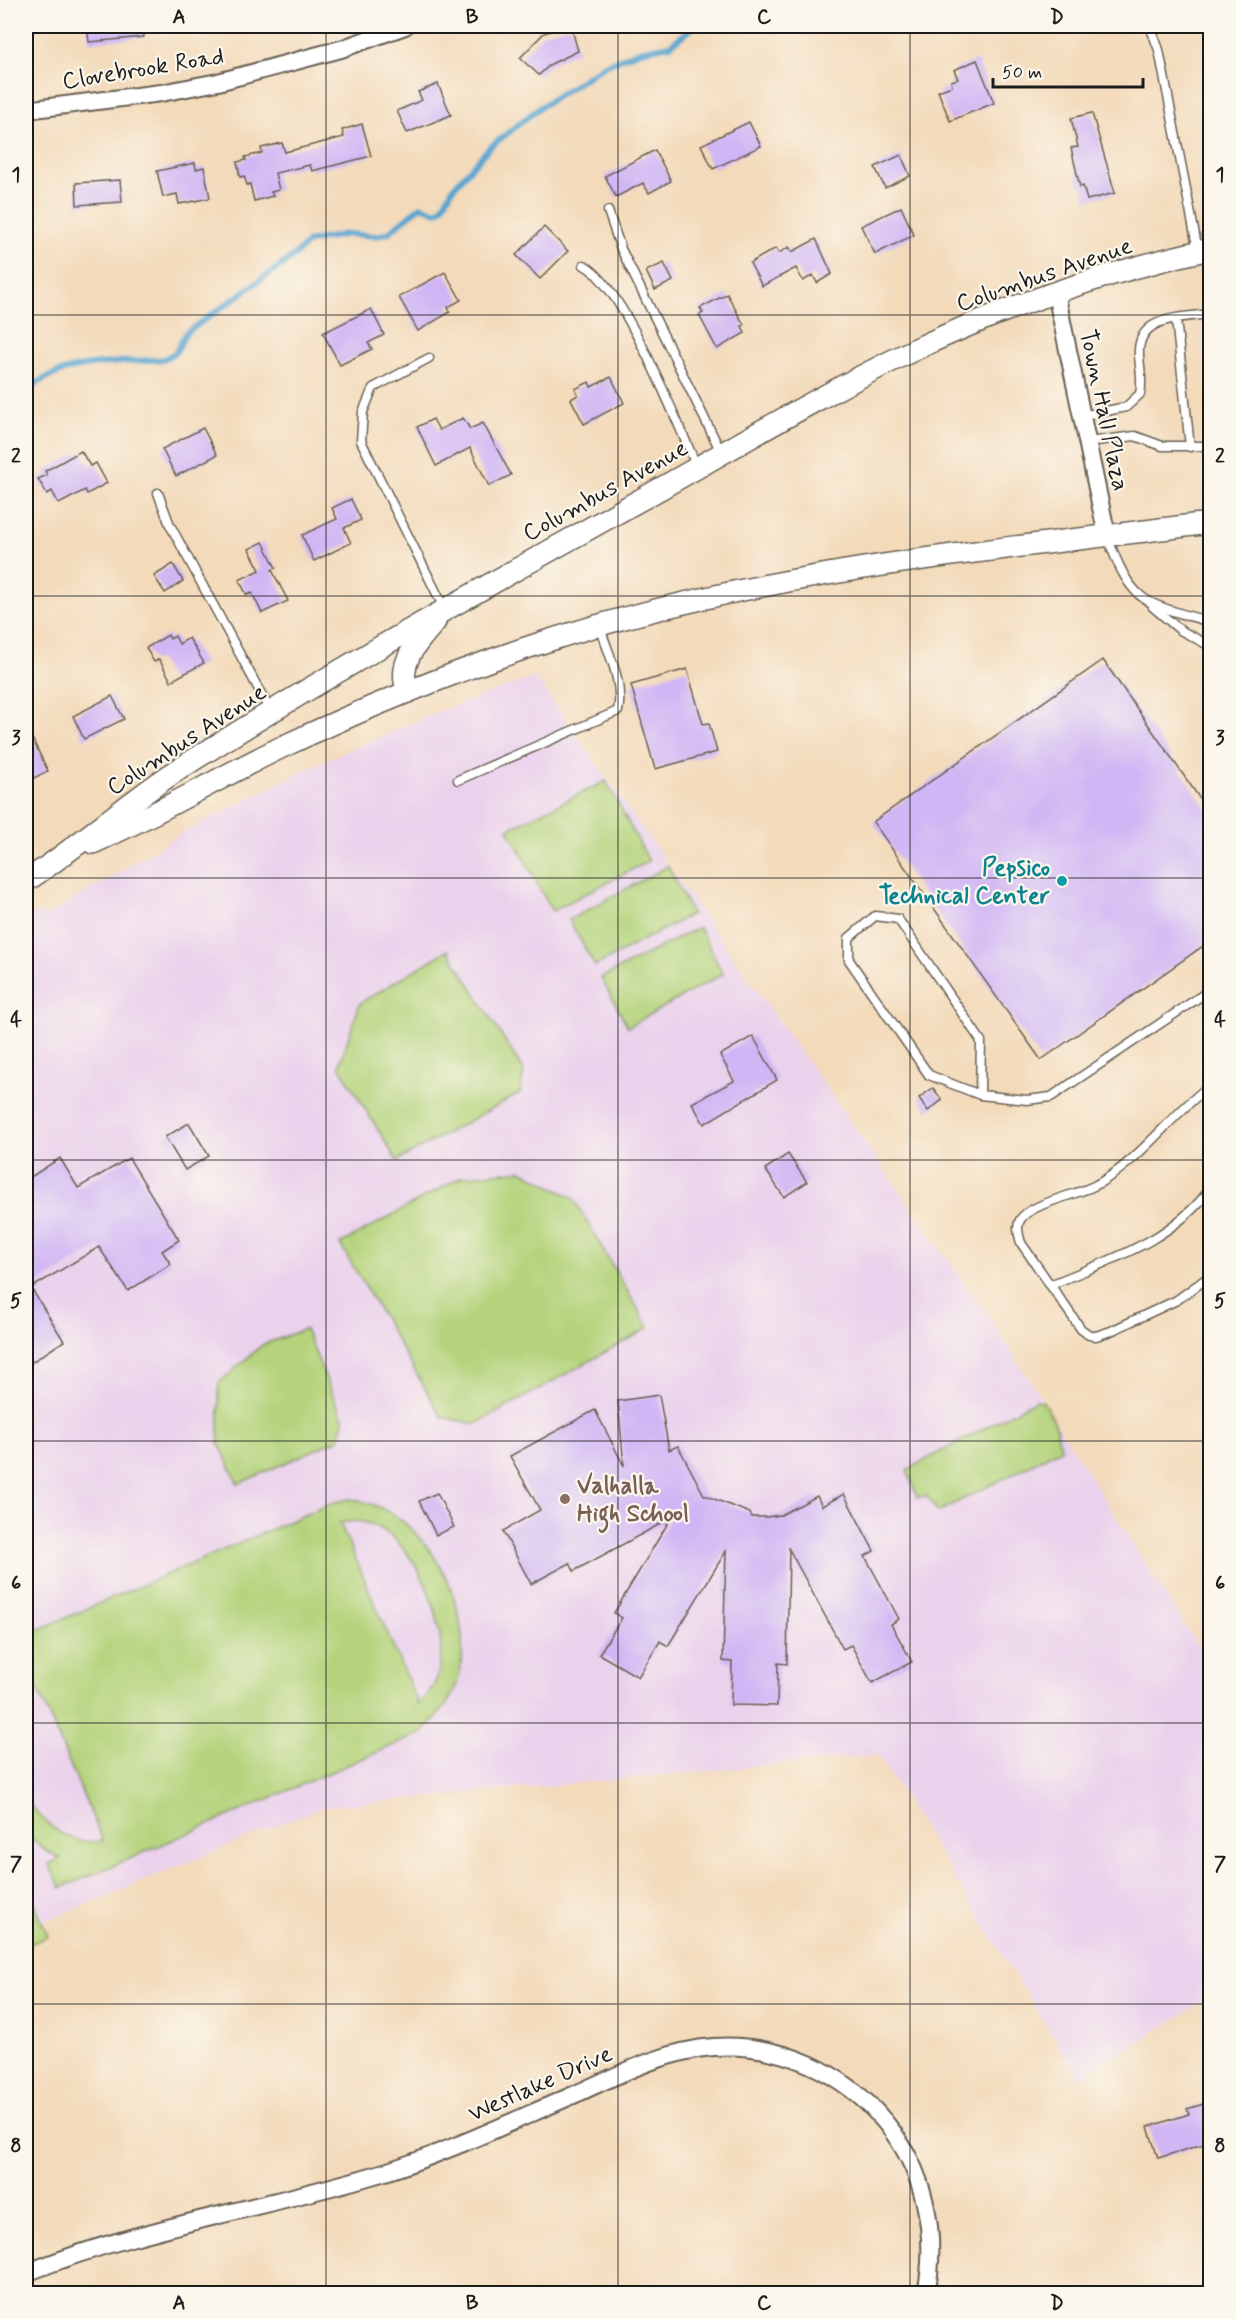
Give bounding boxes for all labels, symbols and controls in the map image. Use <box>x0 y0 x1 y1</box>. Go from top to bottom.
text: A <box>172 4 186 31</box>
text: B <box>466 4 479 31</box>
text: C <box>757 4 772 31</box>
text: D <box>1050 4 1064 31</box>
street label: Clovebrook Road <box>60 41 226 98</box>
scale bar <box>993 51 1143 89</box>
text: 50 m <box>1002 61 1042 85</box>
text: 1 <box>12 162 20 189</box>
text: 1 <box>1216 162 1224 189</box>
street label: Columbus Avenue <box>952 231 1137 320</box>
street label: Town Hall Plaza <box>1071 327 1136 494</box>
street label: Columbus Avenue <box>518 433 694 549</box>
text: 2 <box>11 443 21 470</box>
text: 2 <box>1215 443 1225 470</box>
street label: Columbus Avenue <box>101 677 273 803</box>
text: 3 <box>11 725 21 752</box>
text: 3 <box>1215 725 1225 752</box>
place label: Pepsico Technical Center <box>879 853 1050 912</box>
marker: Pepsico Technical Center <box>1055 874 1069 888</box>
text: 4 <box>10 1007 22 1034</box>
text: 4 <box>1214 1007 1226 1034</box>
text: 5 <box>10 1288 22 1315</box>
text: 5 <box>1214 1288 1226 1315</box>
place label: Valhalla High School <box>577 1471 689 1533</box>
marker: Valhalla High School <box>558 1492 572 1506</box>
text: 6 <box>11 1570 21 1597</box>
text: 6 <box>1215 1570 1225 1597</box>
text: 7 <box>10 1851 22 1878</box>
text: 7 <box>1214 1851 1226 1878</box>
street label: Westlake Drive <box>464 2039 618 2130</box>
text: 8 <box>10 2133 22 2160</box>
text: 8 <box>1214 2133 1226 2160</box>
text: A <box>172 2290 186 2317</box>
text: B <box>466 2290 479 2317</box>
text: C <box>757 2290 772 2317</box>
text: D <box>1050 2290 1064 2317</box>

